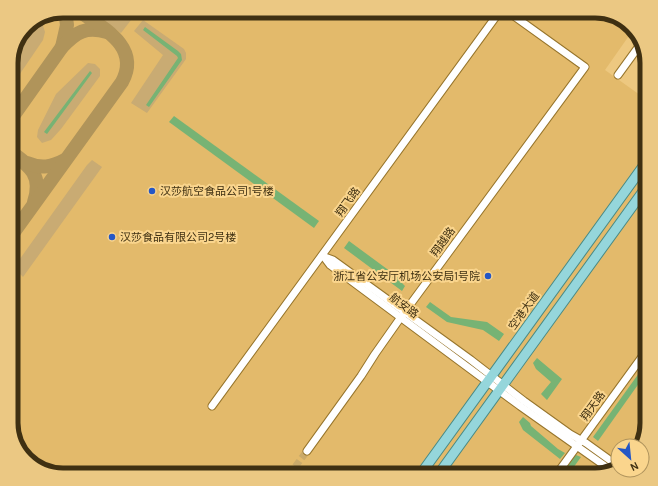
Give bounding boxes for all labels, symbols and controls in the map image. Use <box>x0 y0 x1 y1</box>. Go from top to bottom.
place label: 汉莎航空食品公司1号楼 <box>160 185 274 198</box>
street label: 翔飞路 <box>333 185 363 219</box>
marker: 汉莎航空食品公司1号楼 <box>147 186 157 196</box>
street label: 翔越路 <box>428 225 458 259</box>
place label: 汉莎食品有限公司2号楼 <box>120 231 236 244</box>
marker: 汉莎食品有限公司2号楼 <box>107 232 117 242</box>
place label: 浙江省公安厅机场公安局1号院 <box>333 270 480 283</box>
marker: 浙江省公安厅机场公安局1号院 <box>483 271 493 281</box>
street label: 空港大道 <box>506 289 542 333</box>
street label: 航安路 <box>387 291 421 321</box>
street label: 翔天路 <box>578 389 608 423</box>
north arrow <box>610 438 650 478</box>
text: N <box>628 459 641 474</box>

